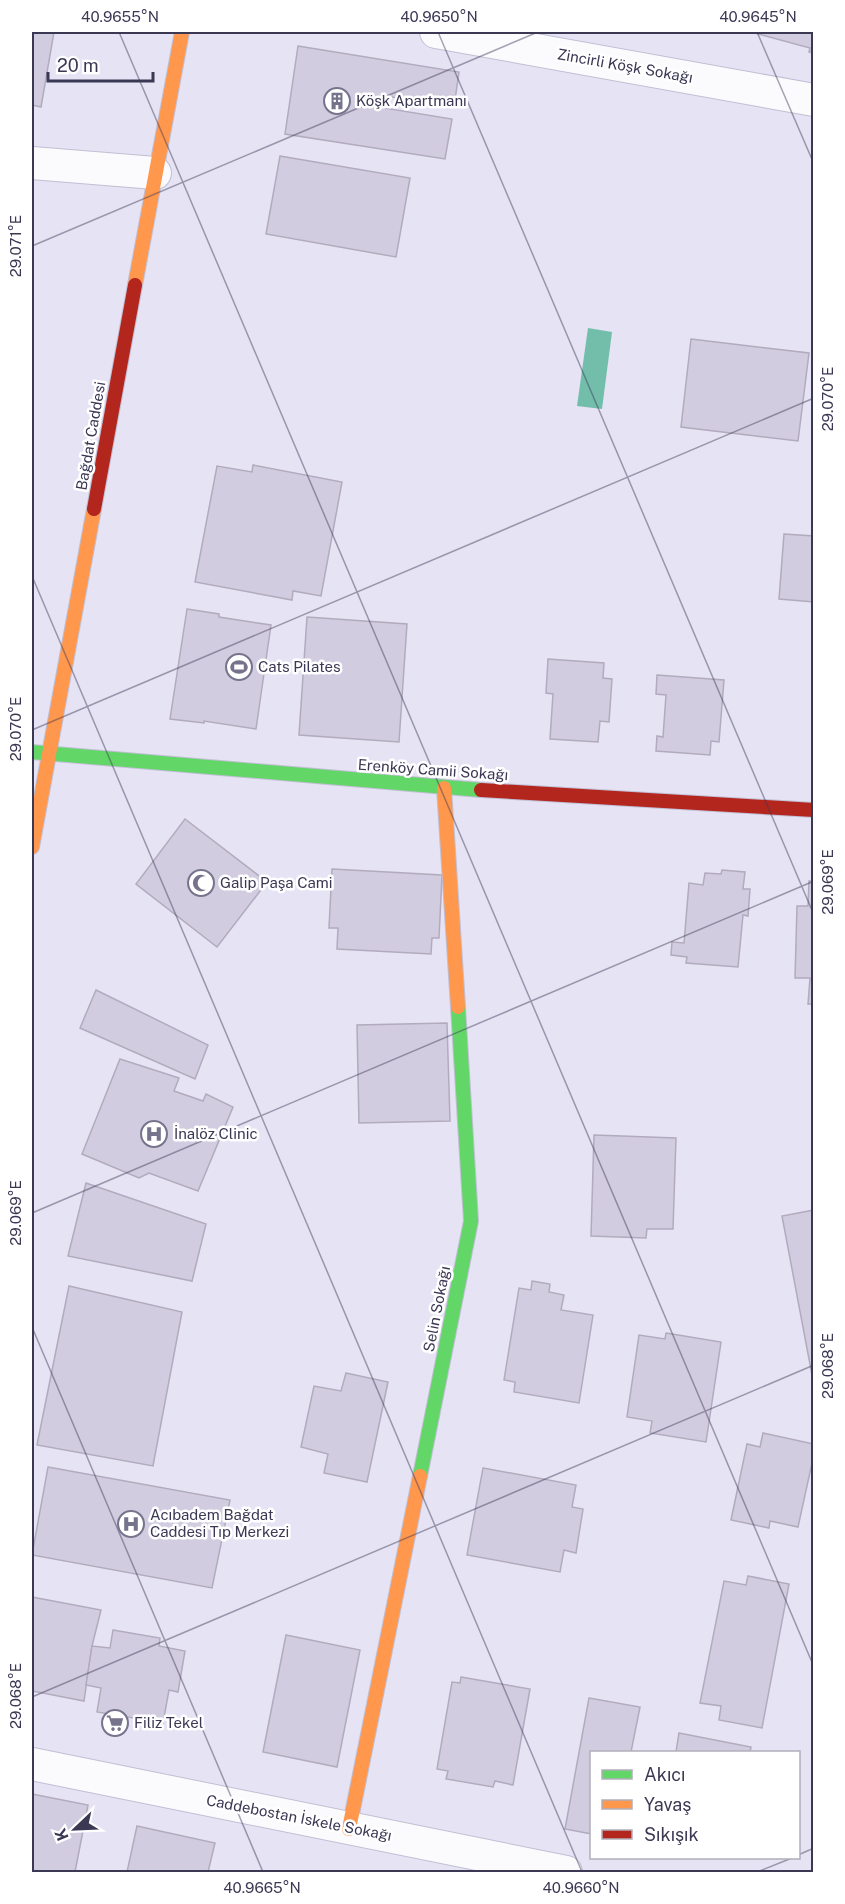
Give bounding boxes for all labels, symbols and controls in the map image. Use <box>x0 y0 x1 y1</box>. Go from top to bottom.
text: 40.9655°N <box>81 8 159 25</box>
text: 40.9650°N <box>400 8 478 25</box>
text: 40.9645°N <box>719 8 797 25</box>
scale bar <box>48 45 153 83</box>
street label: Zincirli Köşk Sokağı <box>556 45 694 86</box>
text: 20 m <box>57 55 99 76</box>
building icon: Köşk Apartmanı <box>322 86 352 116</box>
place label: Köşk Apartmanı <box>356 92 467 109</box>
text: 29.071°E <box>7 215 24 277</box>
text: 29.070°E <box>819 367 836 431</box>
street label: Bağdat Caddesi <box>73 380 108 492</box>
sports icon: Cats Pilates <box>224 652 254 682</box>
place label: Cats Pilates <box>258 658 341 675</box>
text: 29.070°E <box>7 697 24 761</box>
street label: Erenköy Camii Sokağı <box>357 756 509 783</box>
text: 29.069°E <box>819 849 836 915</box>
mosque icon: Galip Paşa Cami <box>186 868 216 898</box>
place label: Galip Paşa Cami <box>220 874 332 891</box>
hospital icon: İnalöz Clinic <box>139 1119 169 1149</box>
place label: İnalöz Clinic <box>174 1124 258 1142</box>
text: 29.069°E <box>7 1180 24 1246</box>
street label: Selin Sokağı <box>420 1265 453 1353</box>
text: 29.068°E <box>819 1333 836 1399</box>
place label: Acıbadem Bağdat Caddesi Tıp Merkezi <box>150 1506 289 1540</box>
hospital icon: Acıbadem Bağdat Caddesi Tıp Merkezi <box>116 1509 146 1539</box>
text: 29.068°E <box>7 1663 24 1729</box>
supermarket icon: Filiz Tekel <box>100 1708 130 1738</box>
place label: Filiz Tekel <box>134 1714 203 1731</box>
legend <box>590 1751 800 1859</box>
text: Akıcı <box>644 1764 685 1785</box>
street label: Caddebostan İskele Sokağı <box>205 1790 394 1844</box>
text: Yavaş <box>644 1794 691 1815</box>
north arrow <box>45 1799 105 1859</box>
text: Sıkışık <box>644 1824 699 1845</box>
text: K <box>50 1825 73 1844</box>
text: 40.9665°N <box>223 1879 301 1896</box>
text: 40.9660°N <box>542 1879 620 1896</box>

